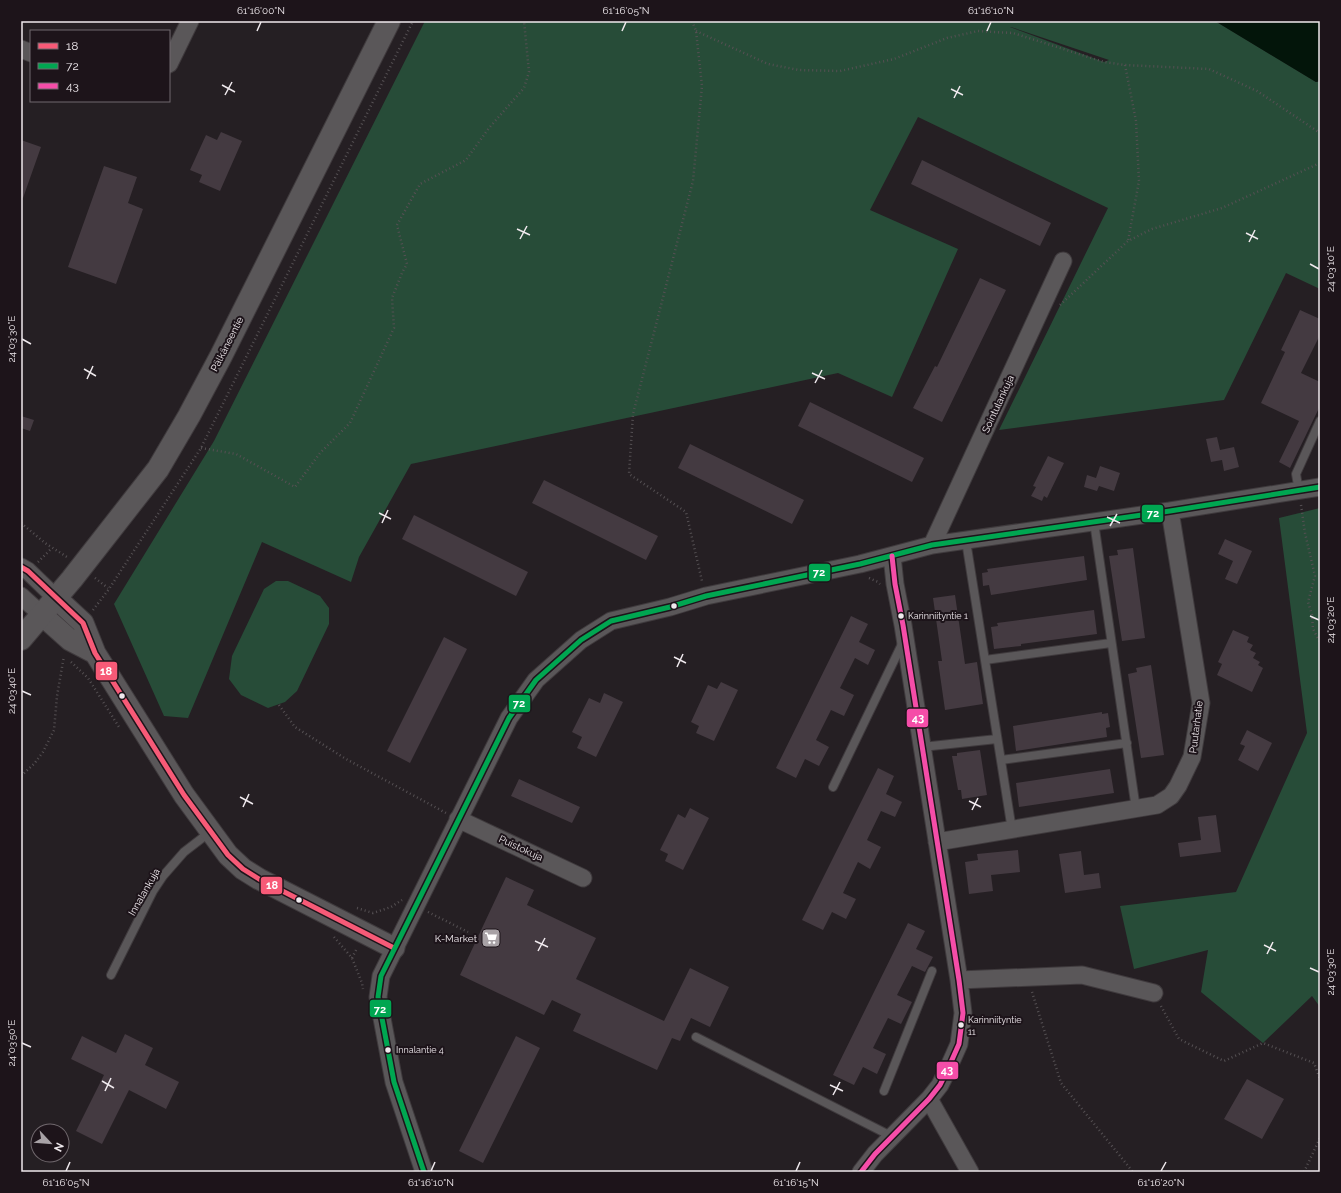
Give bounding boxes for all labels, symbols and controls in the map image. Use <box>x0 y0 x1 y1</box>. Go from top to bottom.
text: 61°16'00"N <box>237 5 285 16</box>
text: 61°16'05"N <box>602 5 650 16</box>
text: 61°16'10"N <box>968 5 1014 16</box>
legend <box>30 30 170 102</box>
text: 18 <box>66 39 78 53</box>
text: 72 <box>66 59 79 73</box>
text: 43 <box>66 79 79 93</box>
text: 24°03'10"E <box>1325 246 1336 292</box>
street label: Pälkäneentie <box>209 315 246 373</box>
text: 24°03'30"E <box>6 316 17 362</box>
street label: Sointulankuja <box>980 373 1016 435</box>
line badge: 72 <box>1141 504 1164 523</box>
text: 72 <box>1147 507 1159 520</box>
line badge: 72 <box>808 563 831 582</box>
text: 72 <box>813 566 825 579</box>
text: 24°03'20"E <box>1325 597 1336 643</box>
unlabelled marker <box>669 601 679 611</box>
marker: Karinniityntie 1 <box>896 611 906 621</box>
place label: Karinniityntie 1 <box>908 611 968 621</box>
line badge: 18 <box>95 661 118 681</box>
text: 18 <box>100 665 112 678</box>
text: 24°03'40"E <box>6 668 17 714</box>
unlabelled marker <box>117 691 127 701</box>
line badge: 72 <box>508 694 531 713</box>
text: 72 <box>513 697 525 710</box>
street label: Puutarhatie <box>1187 700 1205 754</box>
line badge: 43 <box>906 708 929 728</box>
text: 43 <box>912 712 924 725</box>
street label: Puistokuja <box>497 833 545 863</box>
street label: Innalankuja <box>126 867 162 917</box>
line badge: 18 <box>260 876 283 895</box>
text: 18 <box>266 879 278 892</box>
unlabelled marker <box>294 895 304 905</box>
supermarket icon: K-Market <box>480 927 502 949</box>
place label: K-Market <box>435 933 478 944</box>
text: 24°03'30"E <box>1325 949 1336 995</box>
line badge: 72 <box>369 999 392 1018</box>
text: 72 <box>374 1003 386 1016</box>
place label: Karinniityntie 11 <box>968 1015 1022 1037</box>
text: 24°03'50"E <box>6 1020 17 1066</box>
marker: Karinniityntie 11 <box>956 1020 966 1030</box>
marker: Innalantie 4 <box>383 1045 393 1055</box>
place label: Innalantie 4 <box>396 1045 444 1055</box>
line badge: 43 <box>936 1061 959 1080</box>
text: 43 <box>941 1064 953 1077</box>
north arrow <box>30 1123 70 1163</box>
text: N <box>51 1141 66 1154</box>
text: 61°16'05"N <box>42 1177 90 1188</box>
text: 61°16'10"N <box>408 1177 454 1188</box>
text: 61°16'15"N <box>773 1177 819 1188</box>
text: 61°16'20"N <box>1138 1177 1184 1188</box>

